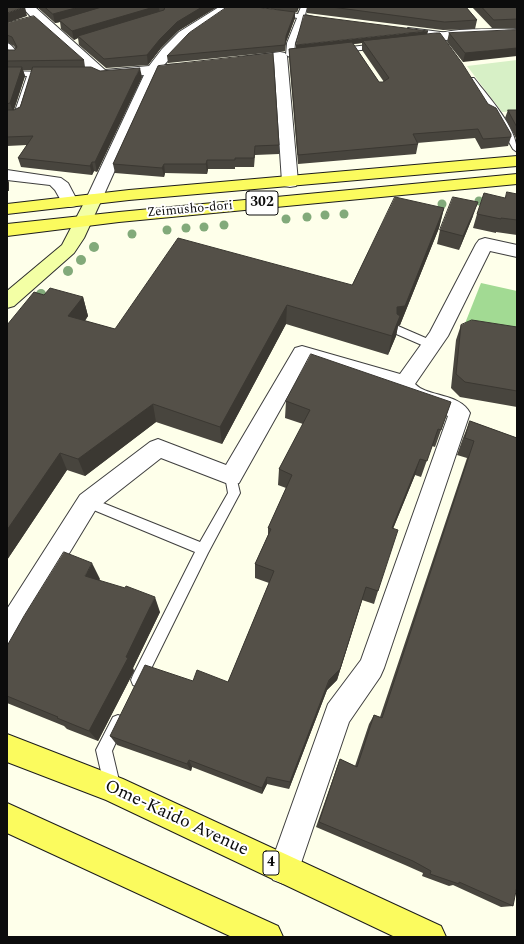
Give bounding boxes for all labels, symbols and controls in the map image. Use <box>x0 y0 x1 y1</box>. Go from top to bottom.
road number: 302 <box>246 191 278 215</box>
street label: Zeimusho-dori <box>147 198 233 222</box>
street label: Ome-Kaido Avenue <box>101 776 251 862</box>
road number: 4 <box>263 851 279 875</box>

